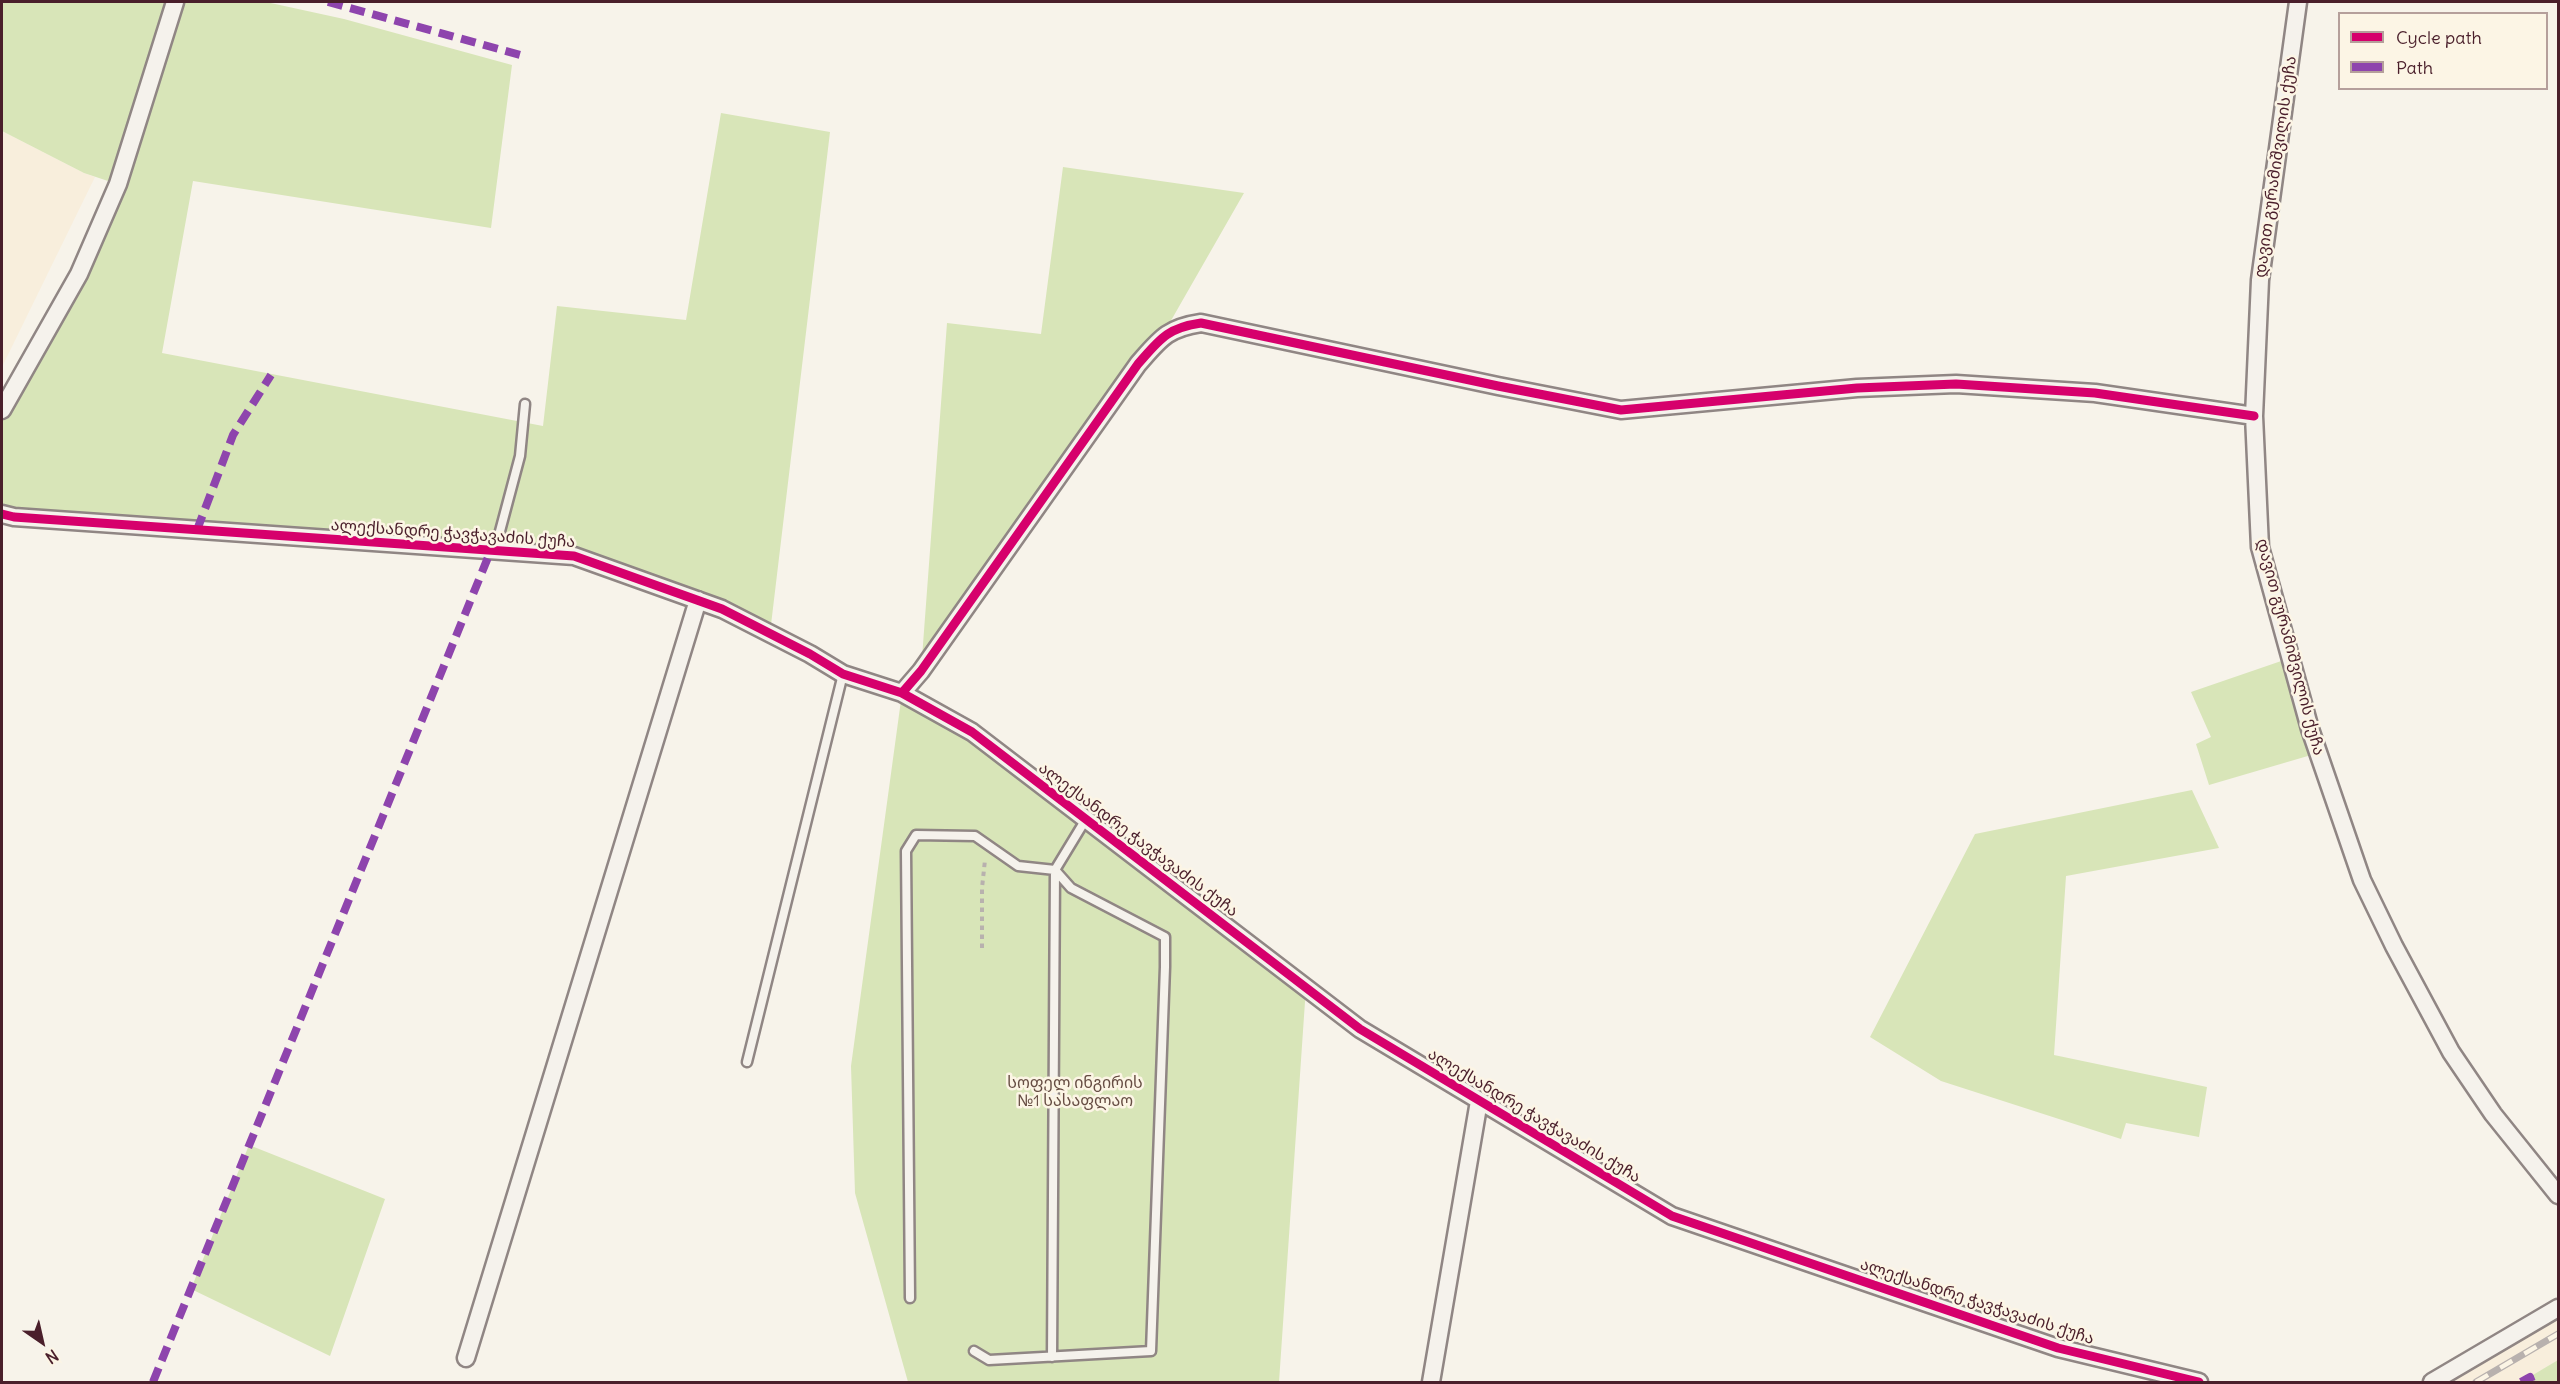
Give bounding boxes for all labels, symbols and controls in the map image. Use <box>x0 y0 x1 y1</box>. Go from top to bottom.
legend <box>2338 12 2548 90</box>
text: Cycle path <box>2396 26 2482 49</box>
street label: დავით გურამიშვილის ქუჩა <box>2251 55 2301 279</box>
text: Path <box>2396 56 2433 79</box>
street label: ალექსანდრე ჭავჭავაძის ქუჩა <box>330 516 576 552</box>
street label: დავით გურამიშვილის ქუჩა <box>2252 537 2328 757</box>
street label: ალექსანდრე ჭავჭავაძის ქუჩა <box>1034 759 1242 921</box>
street label: ალექსანდრე ჭავჭავაძის ქუჩა <box>1424 1045 1644 1187</box>
park label: სოფელ ინგირის №1 სასაფლაო <box>1007 1073 1143 1111</box>
street label: ალექსანდრე ჭავჭავაძის ქუჩა <box>1858 1255 2096 1349</box>
north arrow <box>12 1312 72 1372</box>
text: N <box>42 1346 62 1368</box>

